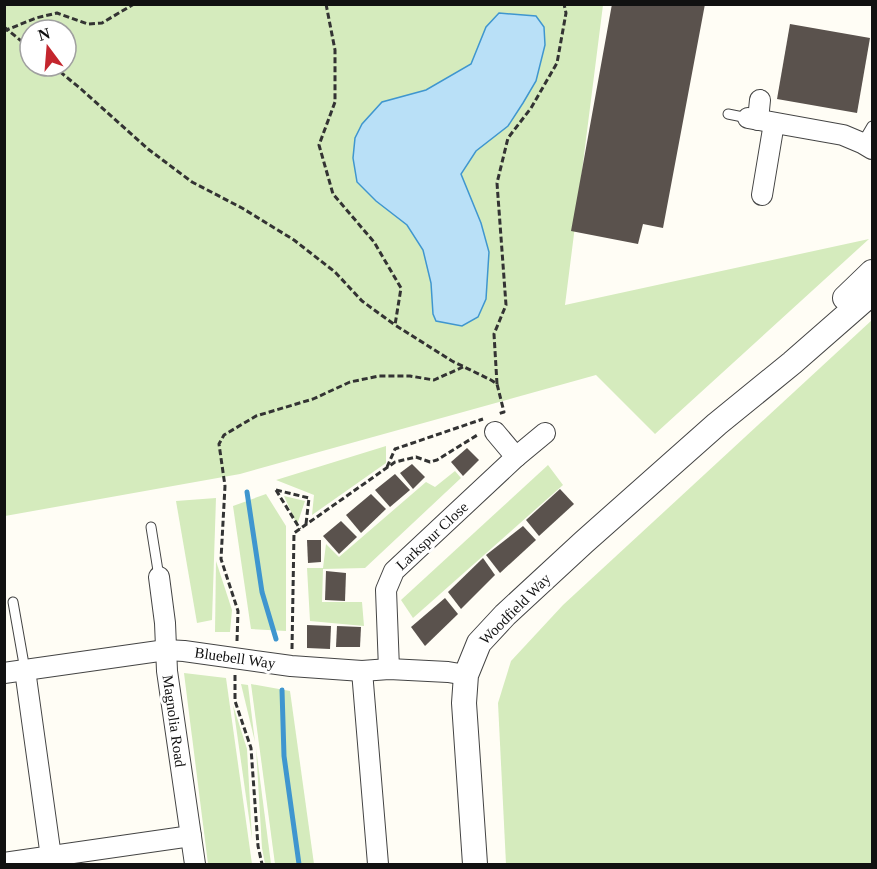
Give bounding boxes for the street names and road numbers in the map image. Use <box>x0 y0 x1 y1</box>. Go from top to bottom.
street label: Larkspur Close <box>393 499 471 573</box>
street label: Woodfield Way <box>476 570 554 648</box>
street label: Bluebell Way <box>194 644 277 672</box>
street label: Magnolia Road <box>160 674 188 769</box>

